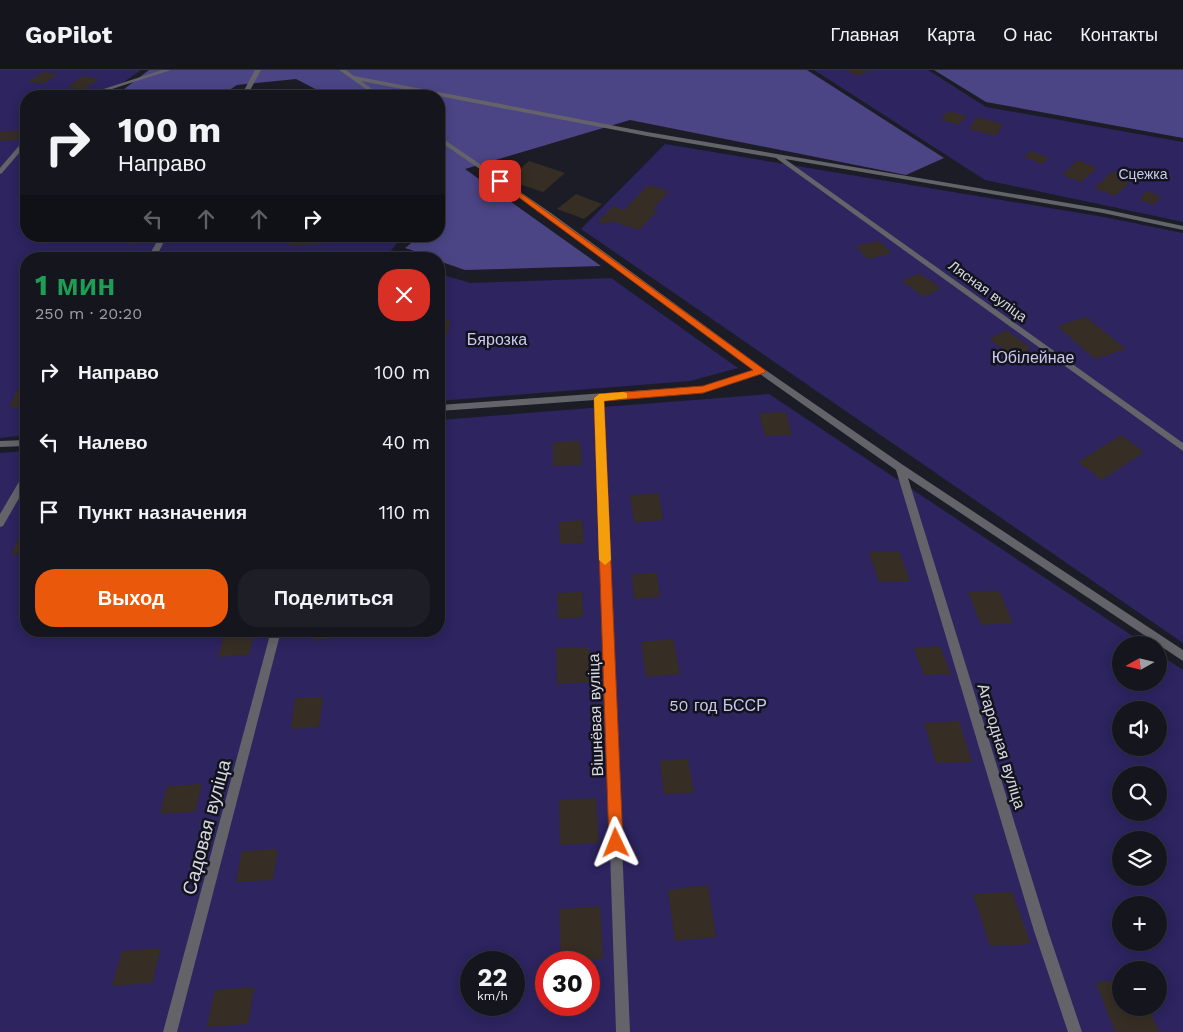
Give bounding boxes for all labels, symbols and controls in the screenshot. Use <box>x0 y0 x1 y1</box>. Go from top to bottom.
text: GoPilot <box>25 21 112 49</box>
text: Главная <box>830 24 899 45</box>
text: Карта <box>927 24 975 45</box>
text: О нас <box>1003 24 1052 45</box>
text: Контакты <box>1080 24 1158 45</box>
text: 100 m <box>118 109 221 151</box>
icon: right <box>35 110 100 175</box>
text: Направо <box>118 151 206 176</box>
pin <box>479 160 521 202</box>
park label: Сцежка <box>1118 166 1168 182</box>
icon: arrive <box>486 167 514 195</box>
icon: left <box>139 205 167 233</box>
icon: ahead <box>192 205 220 233</box>
icon: ahead <box>245 205 273 233</box>
icon: right <box>298 205 326 233</box>
street label: Лясная вуліца <box>946 257 1030 325</box>
text: 1 мин <box>35 267 115 302</box>
button: close <box>378 269 430 321</box>
text: 250 m · 20:20 <box>35 304 142 323</box>
park label: Бярозка <box>467 330 527 349</box>
park label: Юбілейнае <box>992 348 1074 367</box>
icon: right <box>35 358 63 386</box>
text: Направо <box>78 361 159 384</box>
text: 100 m <box>374 361 430 384</box>
icon: left <box>35 428 63 456</box>
text: Налево <box>78 431 148 454</box>
text: 40 m <box>382 431 430 454</box>
icon: arrive <box>35 498 63 526</box>
text: Пункт назначения <box>78 501 247 524</box>
text: 110 m <box>379 501 430 524</box>
button: Выход <box>35 569 228 627</box>
button: Поделиться <box>238 569 430 627</box>
north arrow <box>1112 636 1168 691</box>
map controls <box>1112 636 1167 1016</box>
street label: Вішнёвая вуліца <box>584 653 607 777</box>
street label: Агародная вуліца <box>973 681 1030 811</box>
park label: 50 год БССР <box>669 696 767 715</box>
button: sound <box>1112 701 1167 756</box>
street label: Садовая вуліца <box>177 757 236 897</box>
button: search <box>1112 766 1167 821</box>
position arrow <box>589 816 641 868</box>
button: layers <box>1112 831 1167 886</box>
button: + <box>1112 896 1167 951</box>
speed limit sign: 30 <box>535 951 600 1016</box>
button: − <box>1112 961 1167 1016</box>
text: 22 <box>478 963 507 992</box>
text: km/h <box>477 989 508 1003</box>

